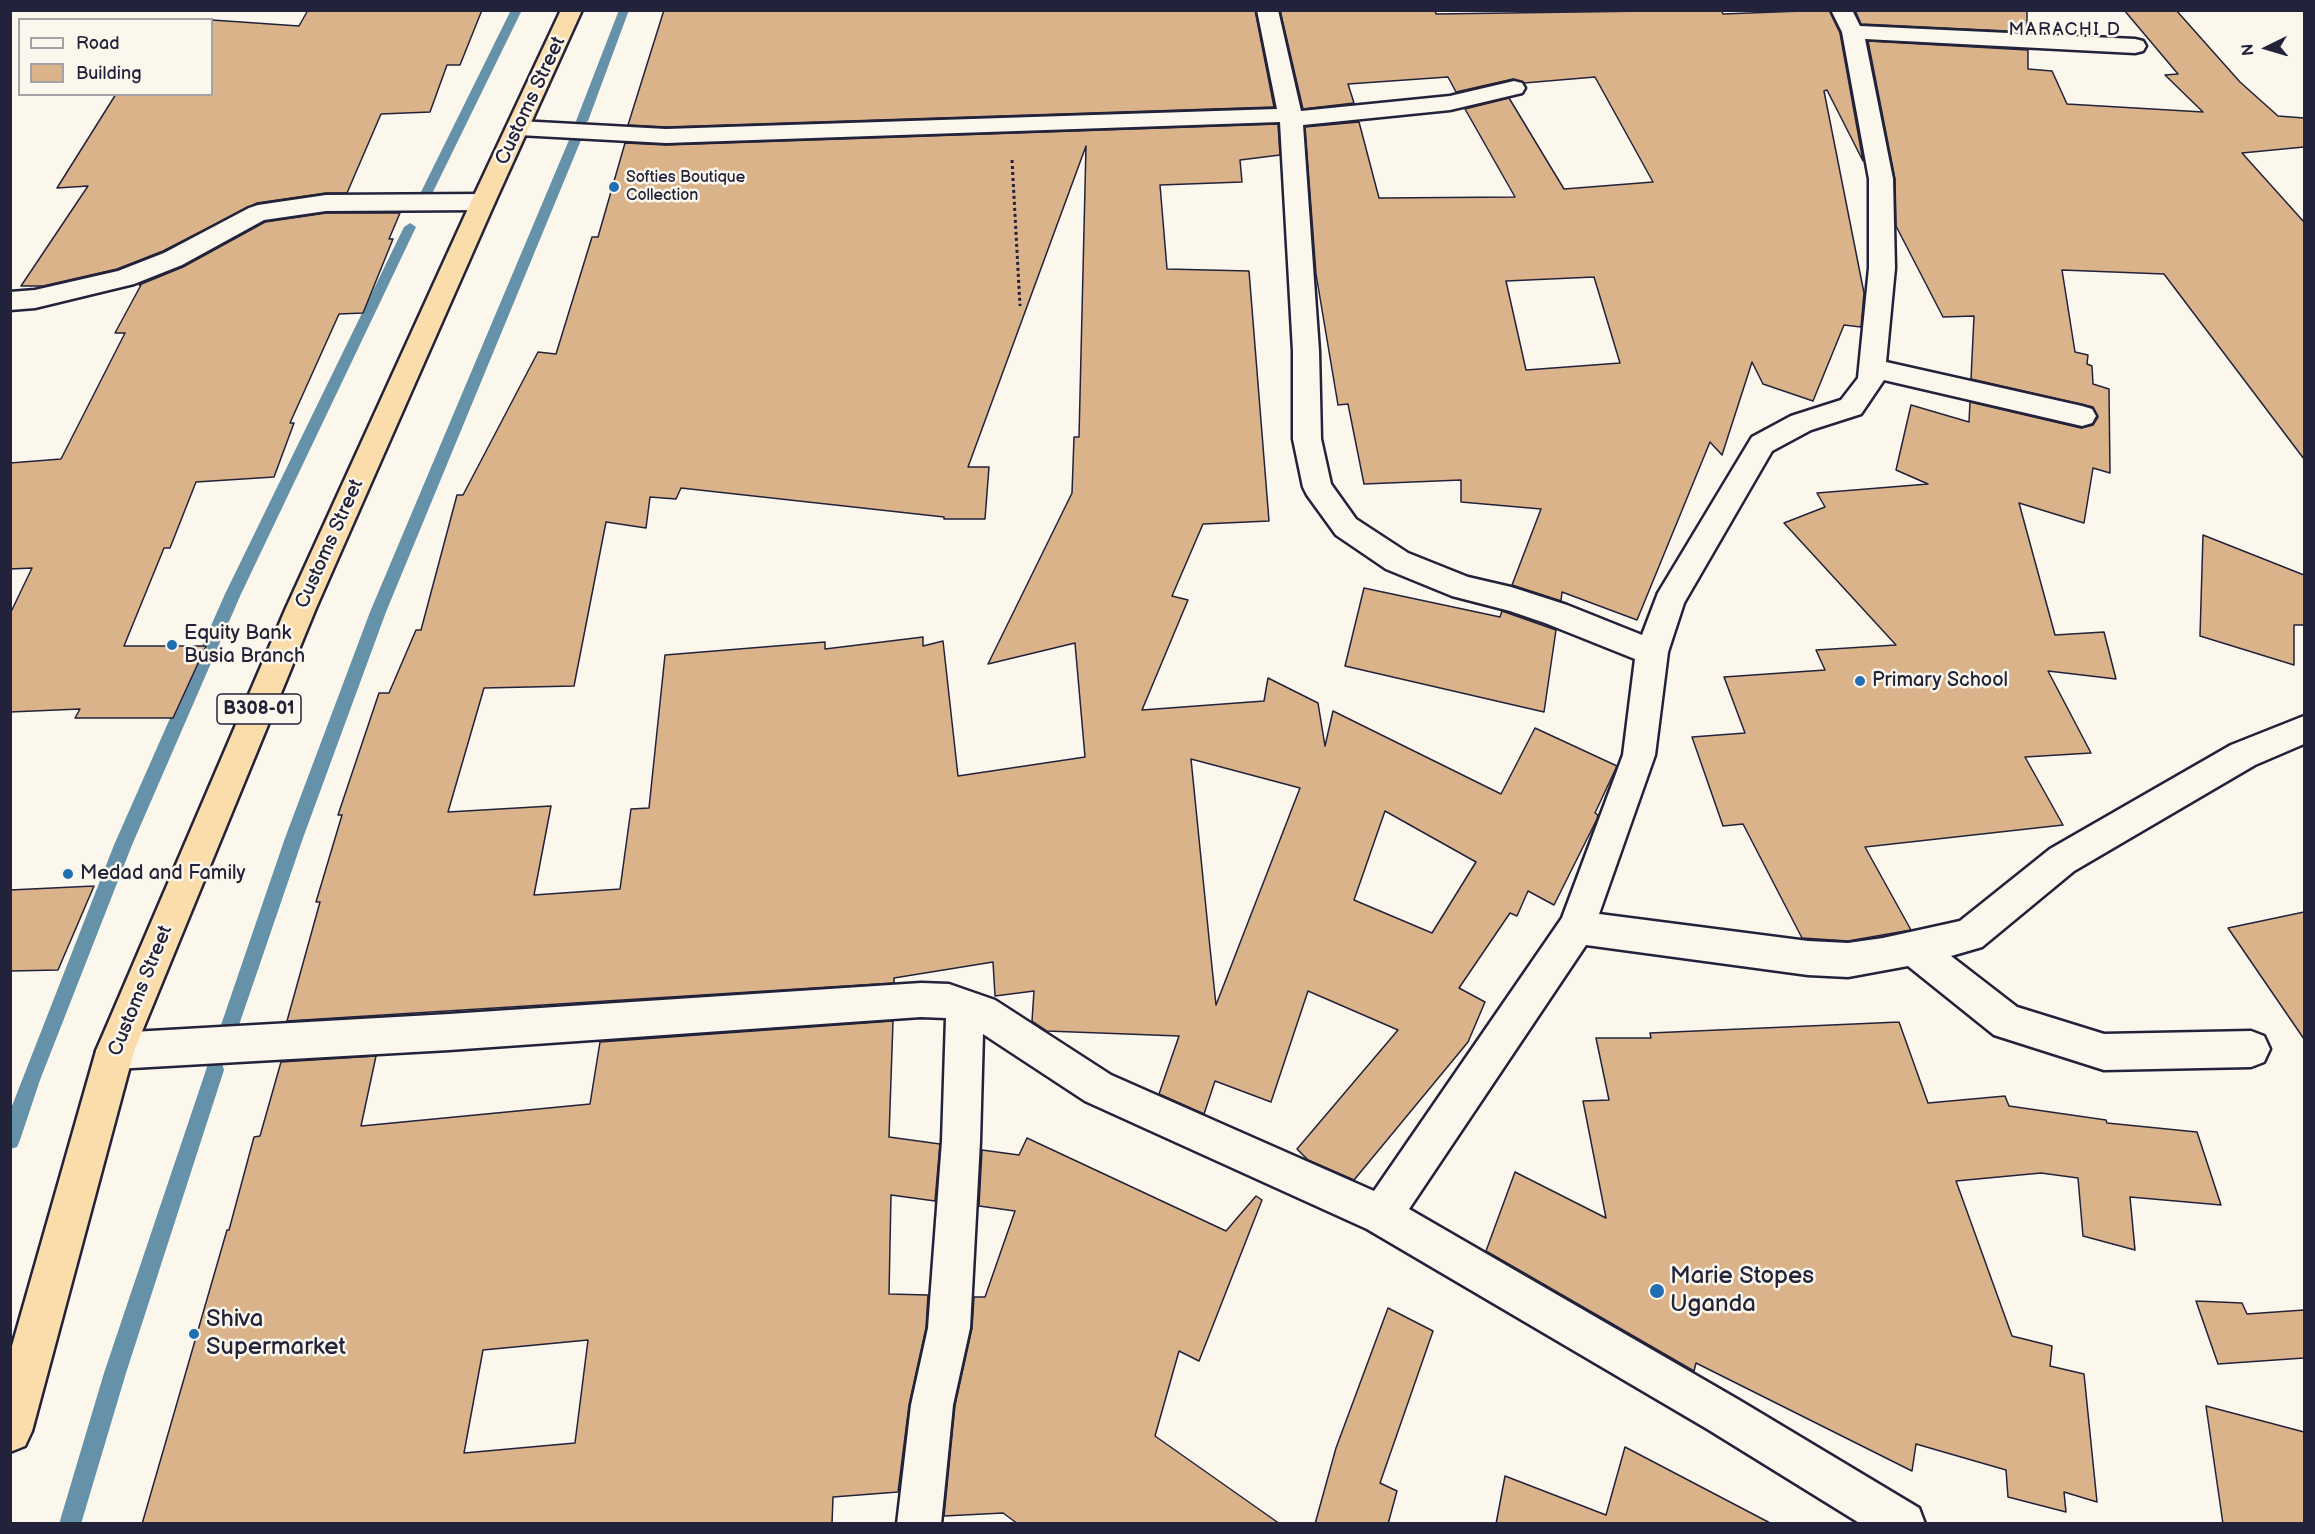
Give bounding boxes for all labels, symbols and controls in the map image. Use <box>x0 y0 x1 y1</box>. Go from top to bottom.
legend <box>18 18 213 96</box>
north arrow <box>2237 18 2297 78</box>
district label: MARACHI D <box>2009 19 2121 41</box>
text: Road <box>76 33 120 54</box>
street label: Customs Street <box>491 33 571 169</box>
text: N <box>2239 43 2259 56</box>
text: Building <box>76 63 142 84</box>
place label: Softies Boutique Collection <box>626 168 745 206</box>
marker: Softies Boutique Collection <box>607 180 621 194</box>
street label: Customs Street <box>291 476 369 612</box>
place label: Equity Bank Busia Branch <box>184 622 305 669</box>
marker: Equity Bank Busia Branch <box>165 638 179 652</box>
place label: Primary School <box>1872 669 2008 693</box>
marker: Primary School <box>1853 674 1867 688</box>
road number: B308-01 <box>217 694 301 724</box>
place label: Medad and Family <box>80 862 246 886</box>
marker: Medad and Family <box>61 867 75 881</box>
street label: Customs Street <box>104 922 178 1060</box>
place label: Marie Stopes Uganda <box>1670 1263 1814 1319</box>
marker: Marie Stopes Uganda <box>1648 1282 1666 1300</box>
place label: Shiva Supermarket <box>206 1306 346 1362</box>
marker: Shiva Supermarket <box>187 1327 201 1341</box>

